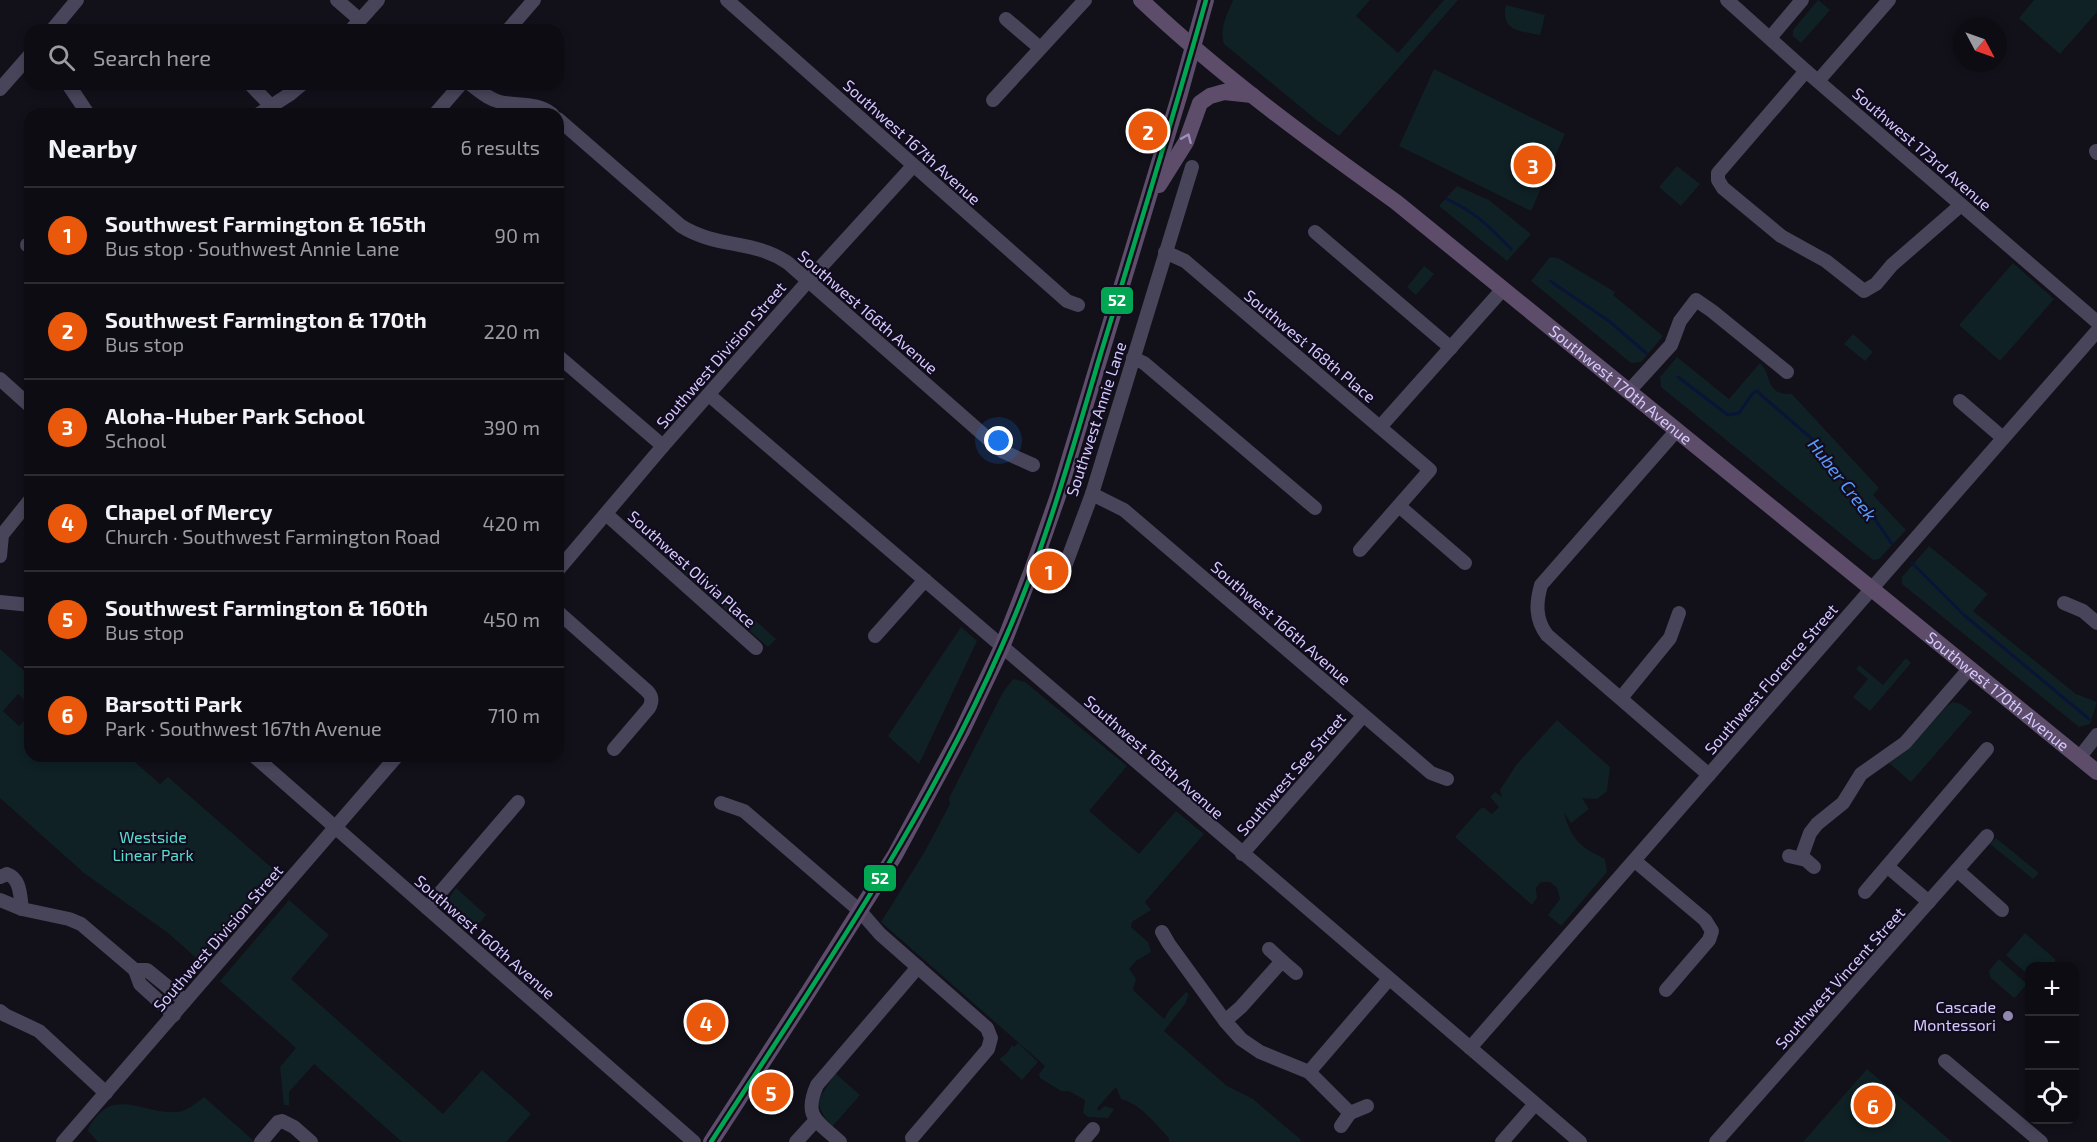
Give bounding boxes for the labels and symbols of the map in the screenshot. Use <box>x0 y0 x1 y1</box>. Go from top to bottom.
north arrow <box>1953 18 2007 72</box>
street label: Southwest 167th Avenue <box>840 75 985 208</box>
street label: Southwest 173rd Avenue <box>1849 83 1996 214</box>
pin: 2 <box>1128 108 1168 154</box>
one-way arrow <box>1179 133 1192 144</box>
pin: 3 <box>1514 142 1552 188</box>
street label: Southwest 166th Avenue <box>795 246 942 377</box>
street label: Southwest Division Street <box>652 278 789 432</box>
street label: Southwest 168th Place <box>1241 285 1380 406</box>
line badge: 52 <box>1100 286 1134 315</box>
text: 52 <box>1108 290 1126 309</box>
street label: Southwest 170th Avenue <box>1546 320 1696 448</box>
street label: Southwest Annie Lane <box>1062 339 1129 498</box>
your location <box>984 426 1013 455</box>
water label: Huber Creek <box>1804 434 1882 525</box>
street label: Southwest Olivia Place <box>624 506 760 631</box>
pin: 1 <box>1030 548 1068 594</box>
street label: Southwest 166th Avenue <box>1208 557 1355 688</box>
street label: Southwest Florence Street <box>1700 600 1841 758</box>
street label: Southwest 170th Avenue <box>1923 627 2073 755</box>
street label: Southwest 165th Avenue <box>1081 691 1228 822</box>
street label: Southwest See Street <box>1232 708 1349 839</box>
park label: Westside Linear Park <box>112 827 194 864</box>
street label: Southwest Division Street <box>149 861 286 1015</box>
line badge: 52 <box>863 864 897 892</box>
text: 52 <box>871 868 889 887</box>
street label: Southwest 160th Avenue <box>411 871 559 1003</box>
street label: Southwest Vincent Street <box>1771 903 1908 1053</box>
place label: Cascade Montessori <box>1913 997 1996 1034</box>
pin: 4 <box>686 1000 726 1044</box>
marker: Cascade Montessori <box>2001 1009 2015 1023</box>
pin: 5 <box>752 1070 790 1114</box>
pin: 6 <box>1854 1082 1892 1128</box>

